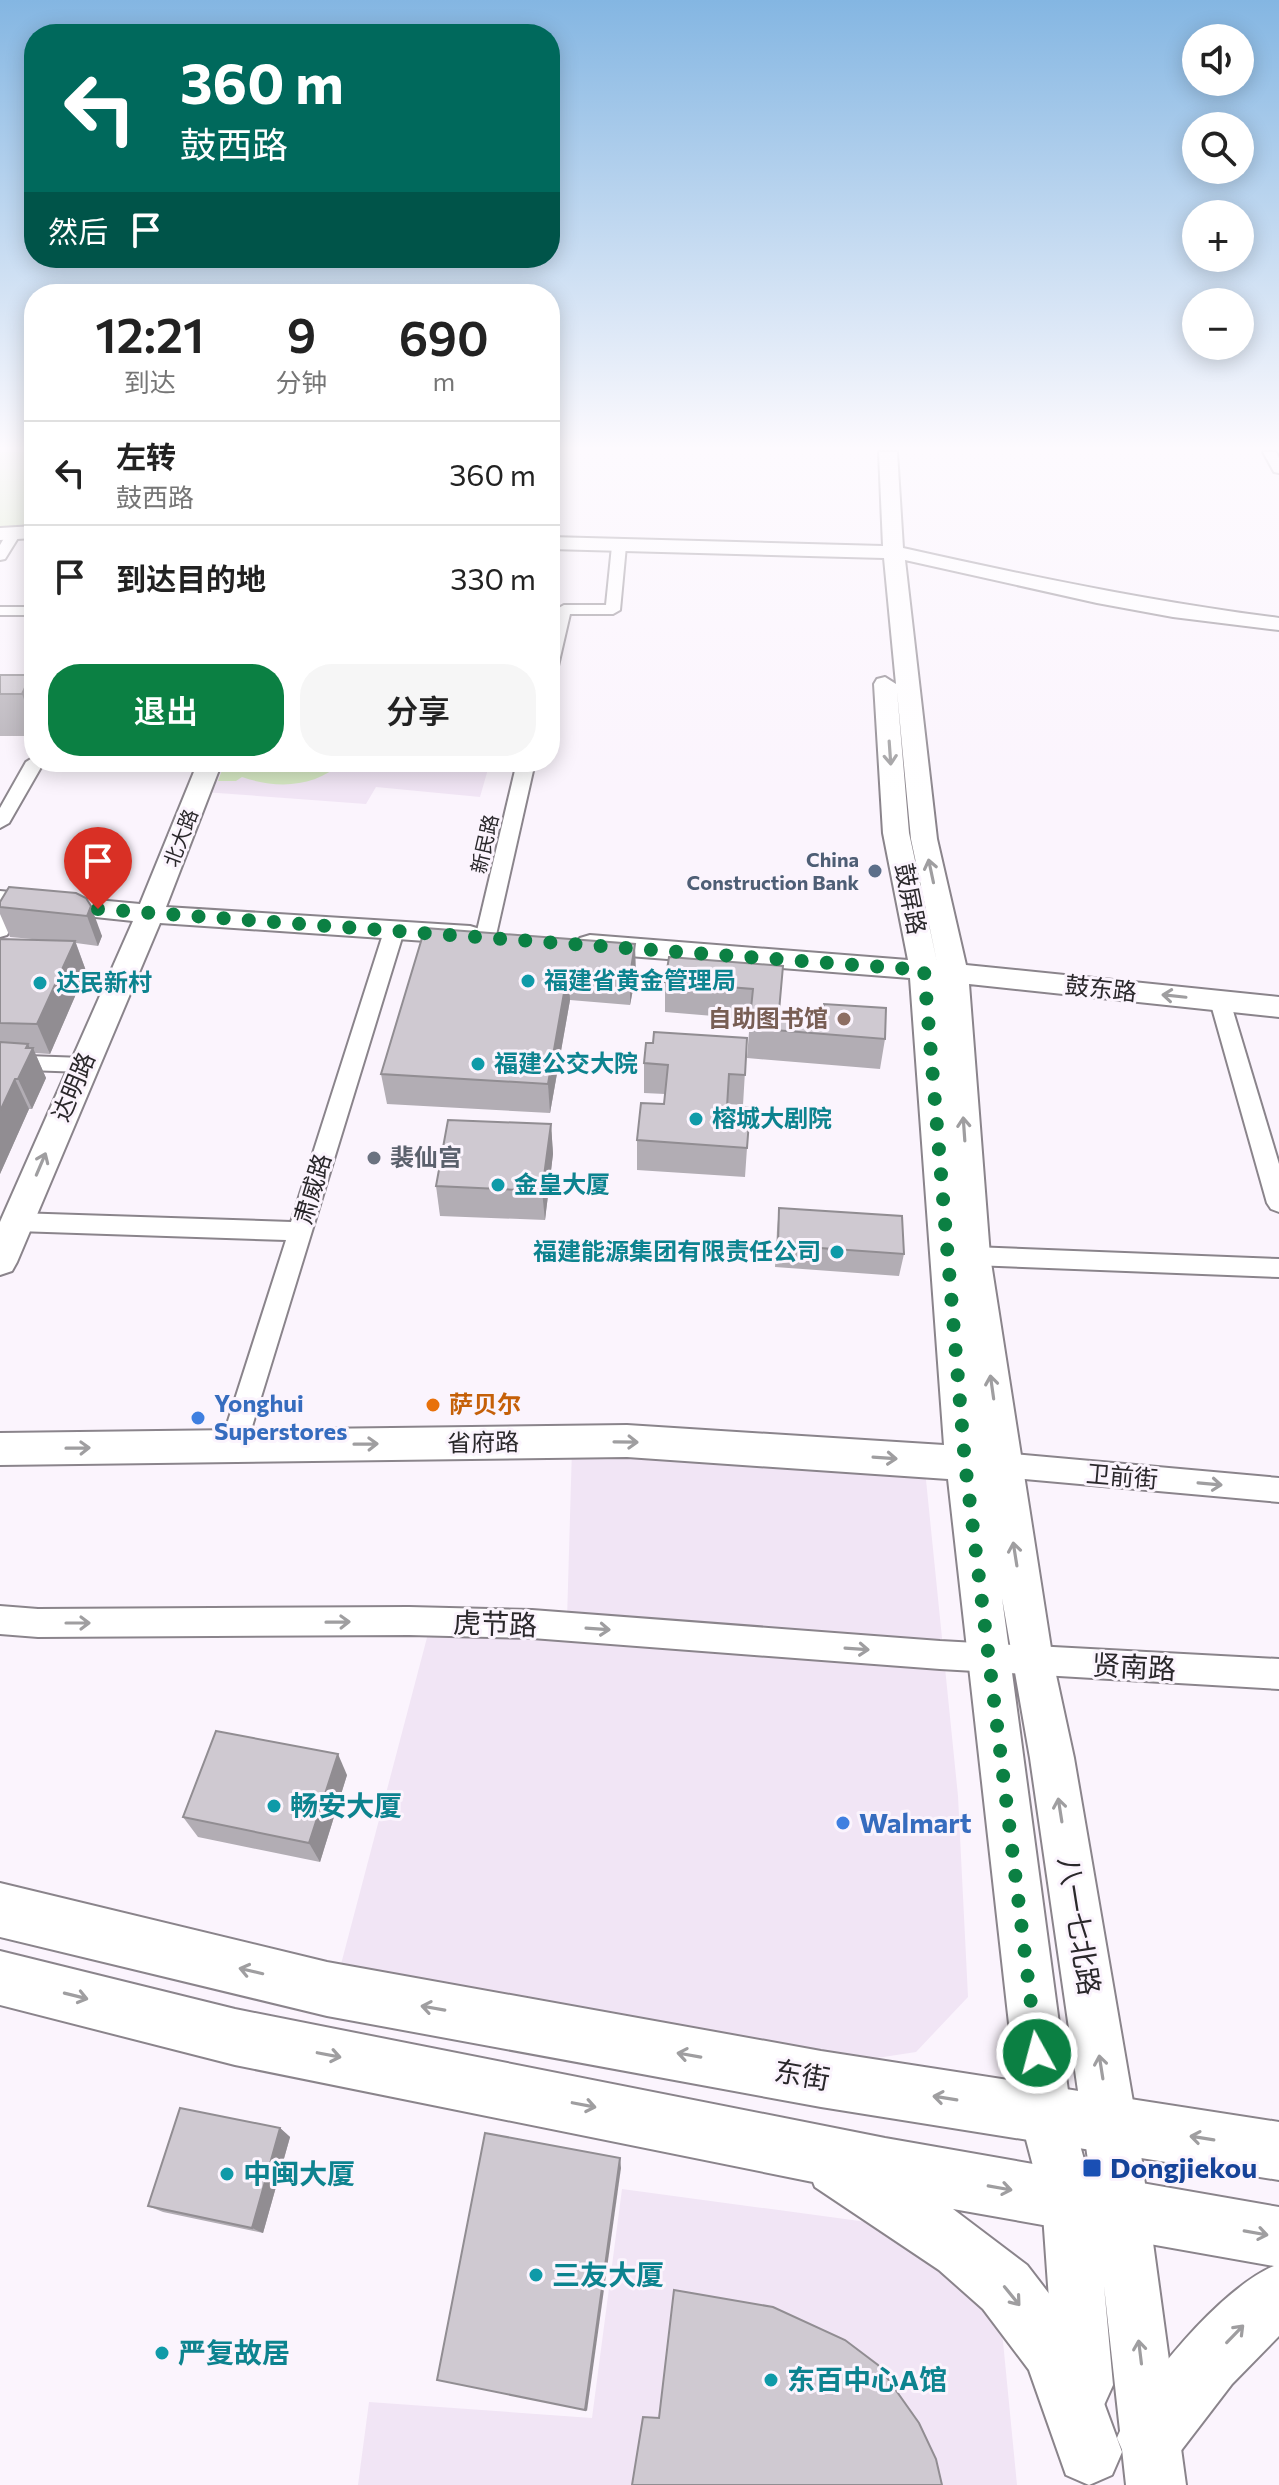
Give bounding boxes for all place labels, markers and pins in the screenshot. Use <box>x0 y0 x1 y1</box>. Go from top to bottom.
pin <box>64 827 132 909</box>
place label: China Construction Bank <box>687 847 860 894</box>
marker: China Construction Bank <box>866 862 884 880</box>
place label: 福建省黄金管理局 <box>544 965 736 994</box>
place label: 达民新村 <box>56 967 152 996</box>
marker: 福建省黄金管理局 <box>519 972 537 990</box>
marker: 达民新村 <box>31 974 49 992</box>
place label: 自助图书馆 <box>708 1003 828 1032</box>
marker: 自助图书馆 <box>835 1010 853 1028</box>
place label: 福建公交大院 <box>494 1048 638 1077</box>
marker: 福建公交大院 <box>469 1055 487 1073</box>
place label: 榕城大剧院 <box>712 1103 832 1132</box>
marker: 榕城大剧院 <box>687 1110 705 1128</box>
place label: 裴仙宫 <box>390 1142 462 1171</box>
marker: 裴仙宫 <box>365 1149 383 1167</box>
place label: 金皇大厦 <box>514 1169 610 1198</box>
marker: 金皇大厦 <box>489 1176 507 1194</box>
place label: 福建能源集团有限责任公司 <box>533 1236 821 1265</box>
marker: 福建能源集团有限责任公司 <box>828 1243 846 1261</box>
place label: Yonghui Superstores <box>214 1388 347 1445</box>
place label: 萨贝尔 <box>449 1389 521 1418</box>
marker: 萨贝尔 <box>424 1396 442 1414</box>
marker: Yonghui Superstores <box>189 1409 207 1427</box>
place label: 畅安大厦 <box>290 1788 402 1822</box>
marker: 畅安大厦 <box>265 1797 283 1815</box>
place label: Walmart <box>859 1805 972 1839</box>
marker: Walmart <box>834 1814 852 1832</box>
place label: Dongjiekou <box>1110 2150 1257 2184</box>
place label: 中闽大厦 <box>243 2156 355 2190</box>
marker: Dongjiekou <box>1081 2157 1103 2179</box>
marker: 中闽大厦 <box>218 2165 236 2183</box>
place label: 三友大厦 <box>552 2257 664 2291</box>
marker: 三友大厦 <box>527 2266 545 2284</box>
place label: 严复故居 <box>178 2335 290 2369</box>
marker: 严复故居 <box>153 2344 171 2362</box>
place label: 东百中心A馆 <box>787 2362 947 2396</box>
marker: 东百中心A馆 <box>762 2371 780 2389</box>

